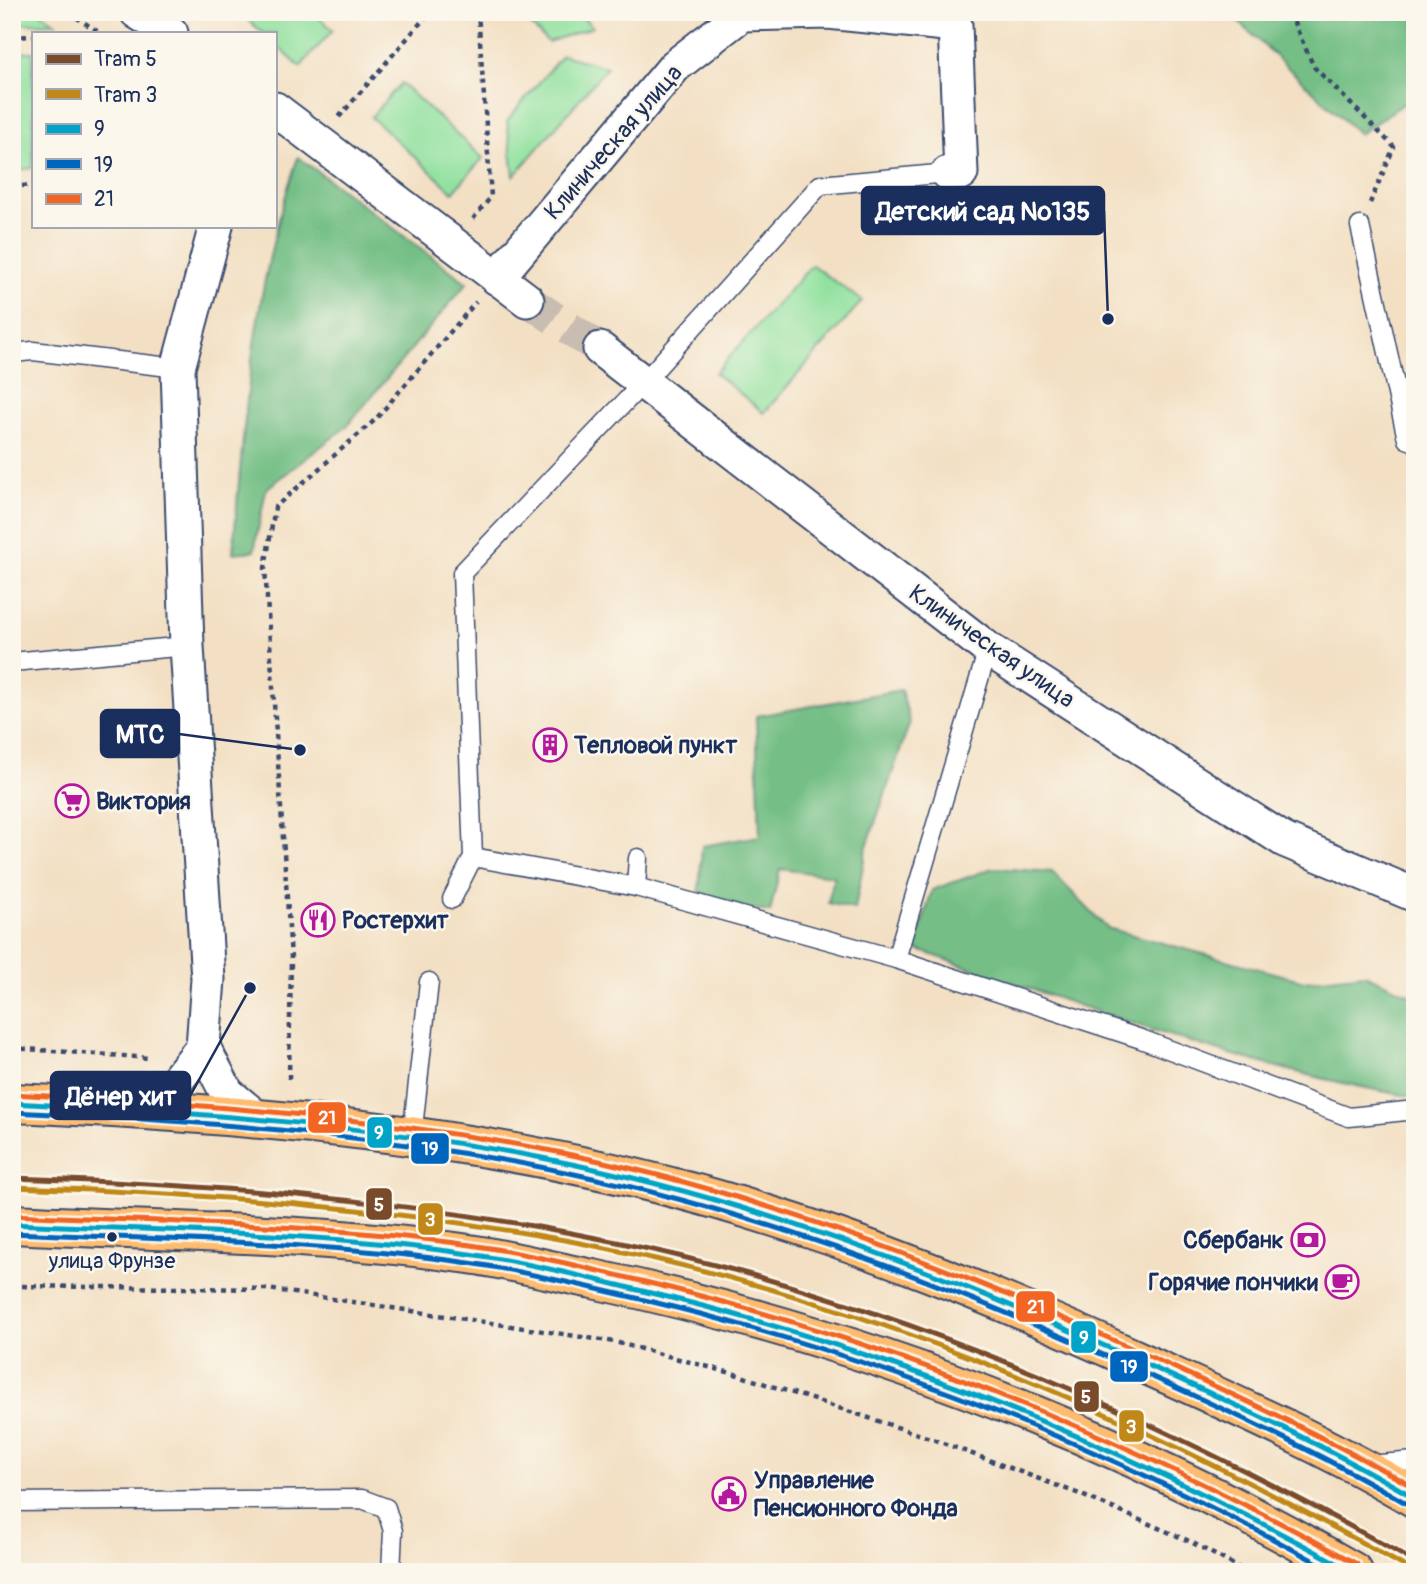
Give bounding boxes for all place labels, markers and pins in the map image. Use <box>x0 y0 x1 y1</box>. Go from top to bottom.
callout: Детский сад №135 <box>862 187 1104 234</box>
callout: МТС <box>101 710 179 757</box>
building icon: Тепловой пункт <box>531 726 569 764</box>
place label: Тепловой пункт <box>573 731 738 760</box>
supermarket icon: Виктория <box>53 782 91 820</box>
place label: Виктория <box>96 787 191 816</box>
restaurant icon: Ростерхит <box>299 901 337 939</box>
place label: Ростерхит <box>342 906 449 935</box>
callout: Дёнер хит <box>51 1072 190 1119</box>
bank icon: Сбербанк <box>1289 1221 1327 1259</box>
place label: Сбербанк <box>1183 1226 1284 1255</box>
marker: улица Фрунзе <box>105 1230 119 1244</box>
place label: улица Фрунзе <box>48 1247 175 1275</box>
cafe icon: Горячие пончики <box>1323 1263 1361 1301</box>
place label: Горячие пончики <box>1148 1268 1318 1297</box>
place label: Управление Пенсионного Фонда <box>754 1466 958 1523</box>
public building icon: Управление Пенсионного Фонда <box>710 1475 748 1513</box>

